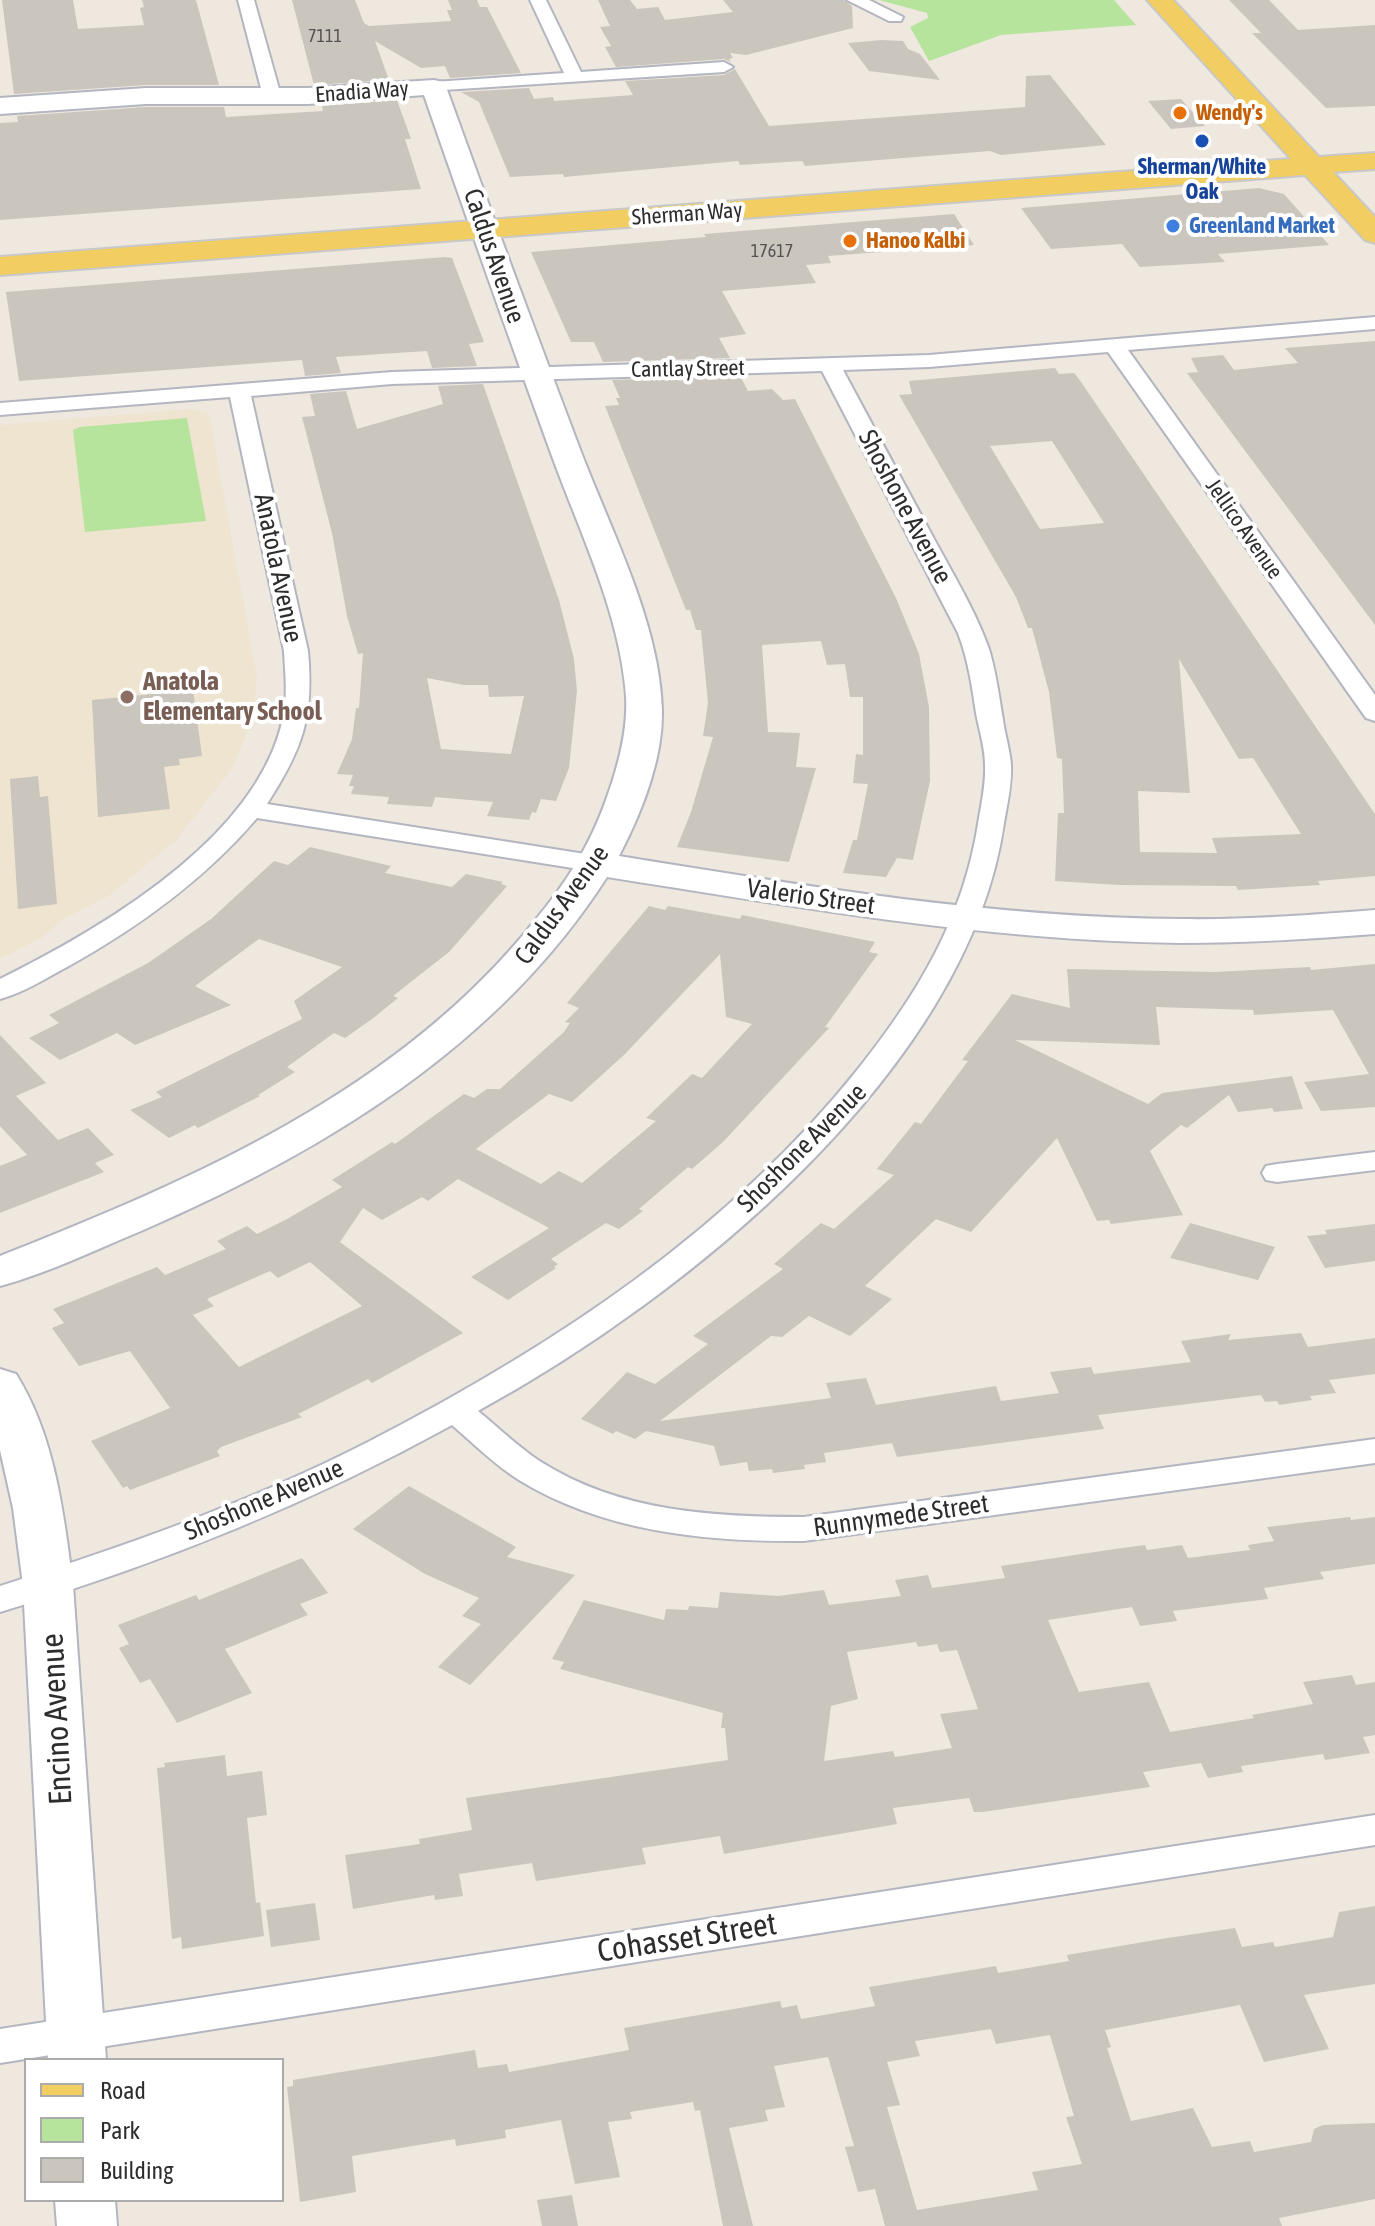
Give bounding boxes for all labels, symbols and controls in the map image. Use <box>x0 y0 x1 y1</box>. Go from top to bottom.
house number: 7111 <box>308 25 342 47</box>
street label: Enadia Way <box>314 76 410 108</box>
place label: Wendy's <box>1196 100 1263 126</box>
marker: Wendy's <box>1171 104 1189 122</box>
marker: Sherman/White Oak <box>1193 132 1211 150</box>
place label: Sherman/White Oak <box>1138 154 1266 206</box>
street label: Caldus Avenue <box>456 185 532 327</box>
street label: Sherman Way <box>631 197 743 231</box>
place label: Greenland Market <box>1189 213 1335 239</box>
marker: Greenland Market <box>1164 217 1182 235</box>
place label: Hanoo Kalbi <box>866 228 965 254</box>
marker: Hanoo Kalbi <box>841 232 859 250</box>
house number: 17617 <box>751 240 793 262</box>
street label: Cantlay Street <box>631 355 745 383</box>
street label: Shoshone Avenue <box>851 425 959 589</box>
street label: Jellico Avenue <box>1200 474 1288 584</box>
street label: Anatola Avenue <box>247 491 309 645</box>
place label: Anatola Elementary School <box>143 666 322 728</box>
marker: Anatola Elementary School <box>118 688 136 706</box>
street label: Caldus Avenue <box>508 839 616 971</box>
street label: Valerio Street <box>745 873 877 921</box>
street label: Shoshone Avenue <box>731 1077 873 1219</box>
street label: Shoshone Avenue <box>180 1452 348 1548</box>
street label: Runnymede Street <box>811 1488 991 1544</box>
street label: Encino Avenue <box>33 1632 81 1806</box>
street label: Cohasset Street <box>595 1905 779 1971</box>
legend <box>24 2058 284 2202</box>
text: Road <box>100 2077 146 2104</box>
text: Park <box>100 2117 140 2144</box>
text: Building <box>100 2157 173 2184</box>

